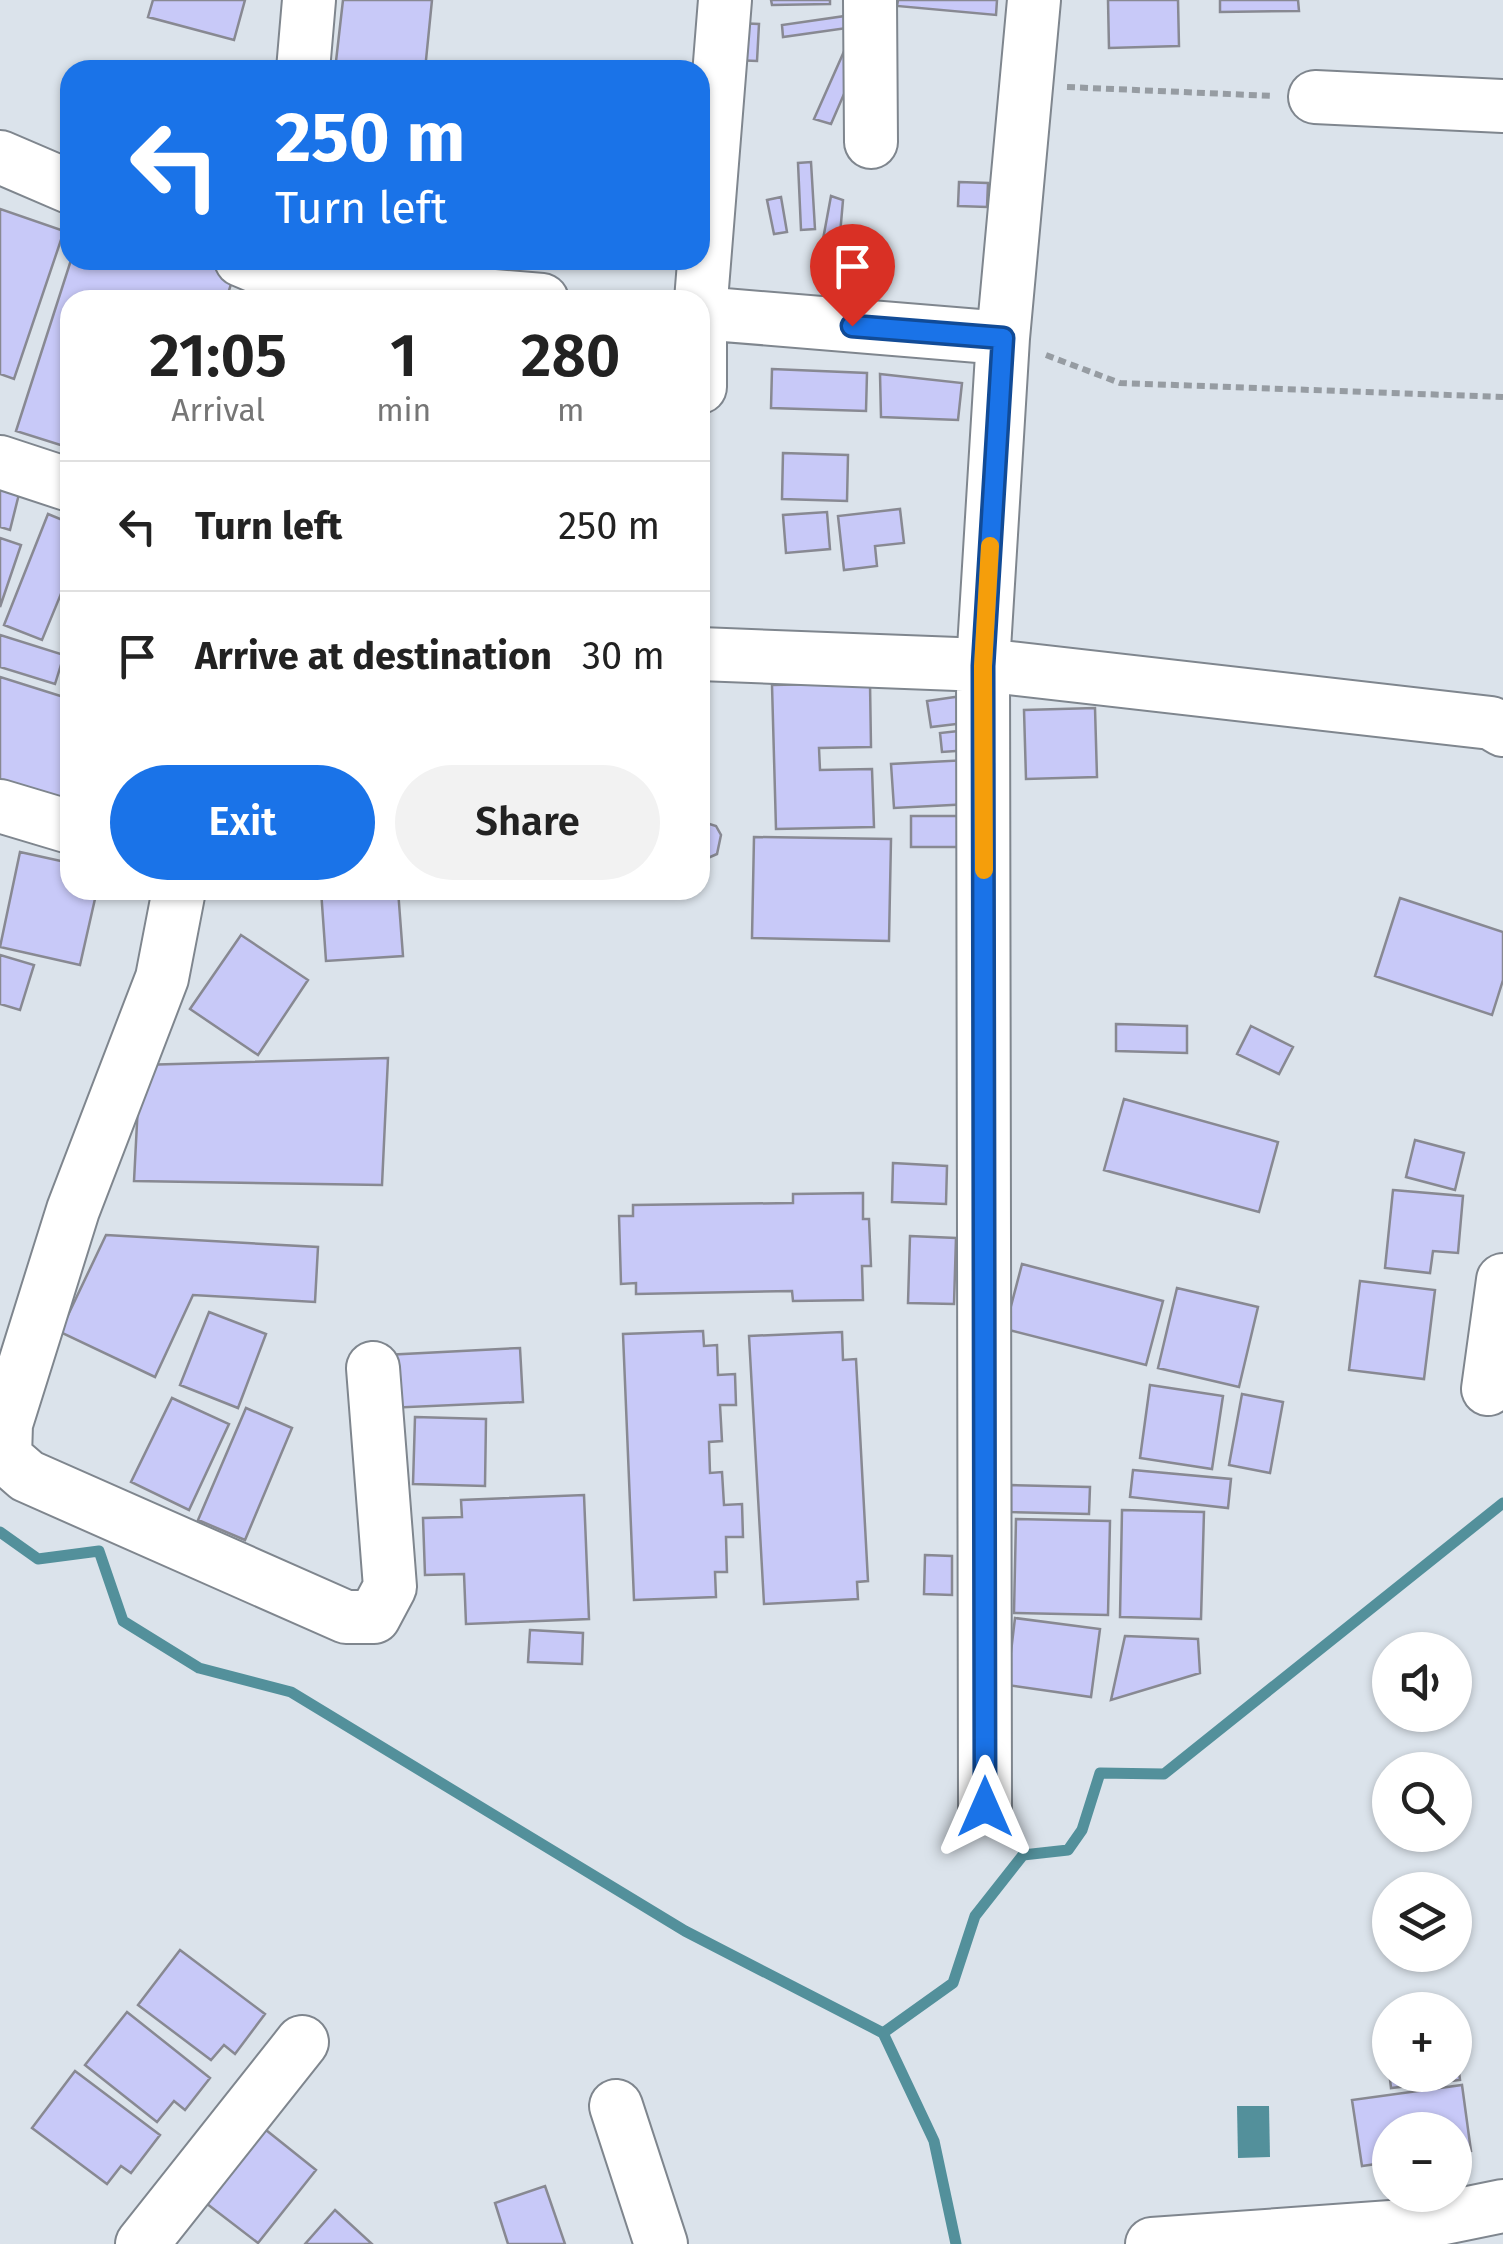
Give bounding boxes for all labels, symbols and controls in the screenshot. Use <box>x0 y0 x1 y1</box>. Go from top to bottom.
text: 250 m <box>275 96 465 180</box>
icon: left <box>110 100 240 230</box>
text: Turn left <box>275 181 447 235</box>
pin <box>810 224 895 327</box>
icon: arrive <box>825 239 880 294</box>
text: 21:05 <box>149 320 287 392</box>
text: 1 <box>390 320 417 392</box>
text: 280 <box>521 320 621 392</box>
text: Arrival <box>171 391 265 429</box>
text: min <box>376 391 431 429</box>
text: m <box>557 391 584 429</box>
icon: left <box>110 499 165 554</box>
text: Turn left <box>195 503 342 549</box>
text: 250 m <box>558 503 660 549</box>
icon: arrive <box>110 629 165 684</box>
text: Arrive at destination <box>195 633 552 679</box>
text: 30 m <box>582 633 665 679</box>
button: Exit <box>110 765 375 880</box>
button: Share <box>395 765 660 880</box>
map controls <box>1372 1632 1472 2212</box>
button: sound <box>1372 1632 1472 1732</box>
button: search <box>1372 1752 1472 1852</box>
position arrow <box>933 1755 1037 1859</box>
button: layers <box>1372 1872 1472 1972</box>
button: + <box>1372 1992 1472 2092</box>
button: − <box>1372 2112 1472 2212</box>

